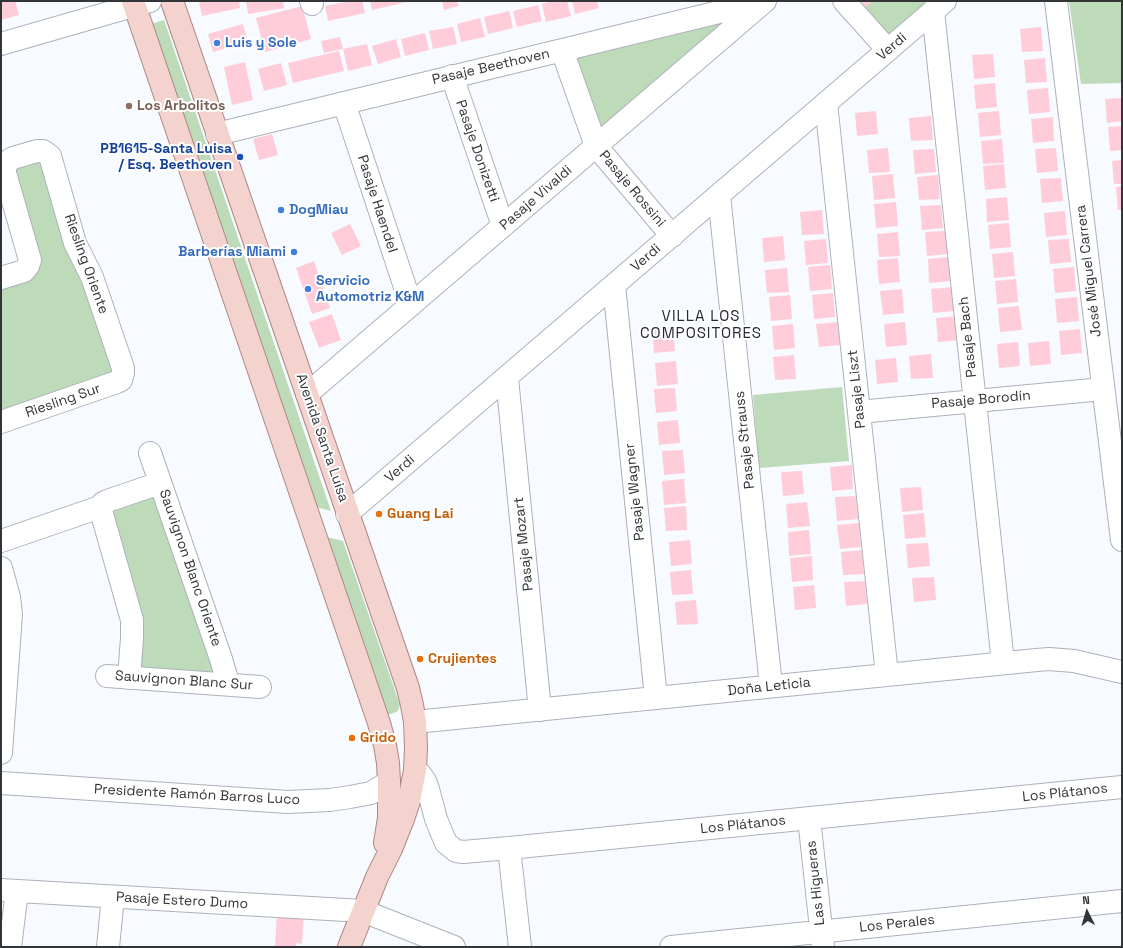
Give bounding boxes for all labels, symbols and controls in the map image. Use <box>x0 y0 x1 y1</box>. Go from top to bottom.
street label: Verdi <box>874 30 910 64</box>
place label: Luis y Sole <box>225 35 297 51</box>
marker: Luis y Sole <box>212 38 222 48</box>
street label: Pasaje Beethoven <box>431 45 551 89</box>
place label: Los Arbolitos <box>137 98 225 114</box>
street label: Pasaje Donizetti <box>452 98 502 204</box>
marker: Los Arbolitos <box>124 101 134 111</box>
place label: PB1615-Santa Luisa / Esq. Beethoven <box>100 141 232 174</box>
street label: Pasaje Rossini <box>595 147 669 231</box>
marker: PB1615-Santa Luisa / Esq. Beethoven <box>235 152 245 162</box>
street label: Pasaje Haendel <box>353 153 401 255</box>
street label: Pasaje Vivaldi <box>496 162 576 234</box>
place label: DogMiau <box>289 202 348 218</box>
street label: José Miguel Carrera <box>1073 204 1105 338</box>
marker: DogMiau <box>276 205 286 215</box>
street label: Riesling Oriente <box>60 212 112 316</box>
street label: Verdi <box>628 241 664 275</box>
place label: Barberías Miami <box>178 244 286 260</box>
marker: Barberías Miami <box>289 247 299 257</box>
place label: Servicio Automotriz K&M <box>316 273 424 306</box>
marker: Servicio Automotriz K&M <box>303 284 313 294</box>
street label: Pasaje Bach <box>955 296 981 378</box>
district label: VILLA LOS COMPOSITORES <box>640 308 762 343</box>
street label: Pasaje Liszt <box>845 349 869 429</box>
street label: Avenida Santa Luisa <box>292 372 352 504</box>
street label: Riesling Sur <box>23 380 103 422</box>
street label: Pasaje Borodín <box>931 387 1031 413</box>
street label: Pasaje Strauss <box>732 390 758 490</box>
street label: Pasaje Wagner <box>622 442 648 542</box>
street label: Verdi <box>382 452 418 486</box>
street label: Sauvignon Blanc Oriente <box>155 487 225 649</box>
street label: Pasaje Mozart <box>511 496 537 592</box>
place label: Guang Lai <box>387 506 453 522</box>
marker: Guang Lai <box>374 509 384 519</box>
place label: Crujientes <box>428 651 497 667</box>
marker: Crujientes <box>415 654 425 664</box>
street label: Sauvignon Blanc Sur <box>115 668 253 694</box>
street label: Doña Leticia <box>727 674 811 700</box>
place label: Grido <box>360 730 396 746</box>
marker: Grido <box>347 733 357 743</box>
street label: Los Plátanos <box>1021 780 1109 806</box>
street label: Presidente Ramón Barros Luco <box>93 781 301 809</box>
street label: Los Plátanos <box>699 812 787 838</box>
street label: Las Higueras <box>803 840 829 926</box>
street label: Pasaje Estero Dumo <box>115 889 249 913</box>
north arrow <box>1067 892 1107 932</box>
text: N <box>1082 893 1090 907</box>
street label: Los Perales <box>858 912 936 936</box>

